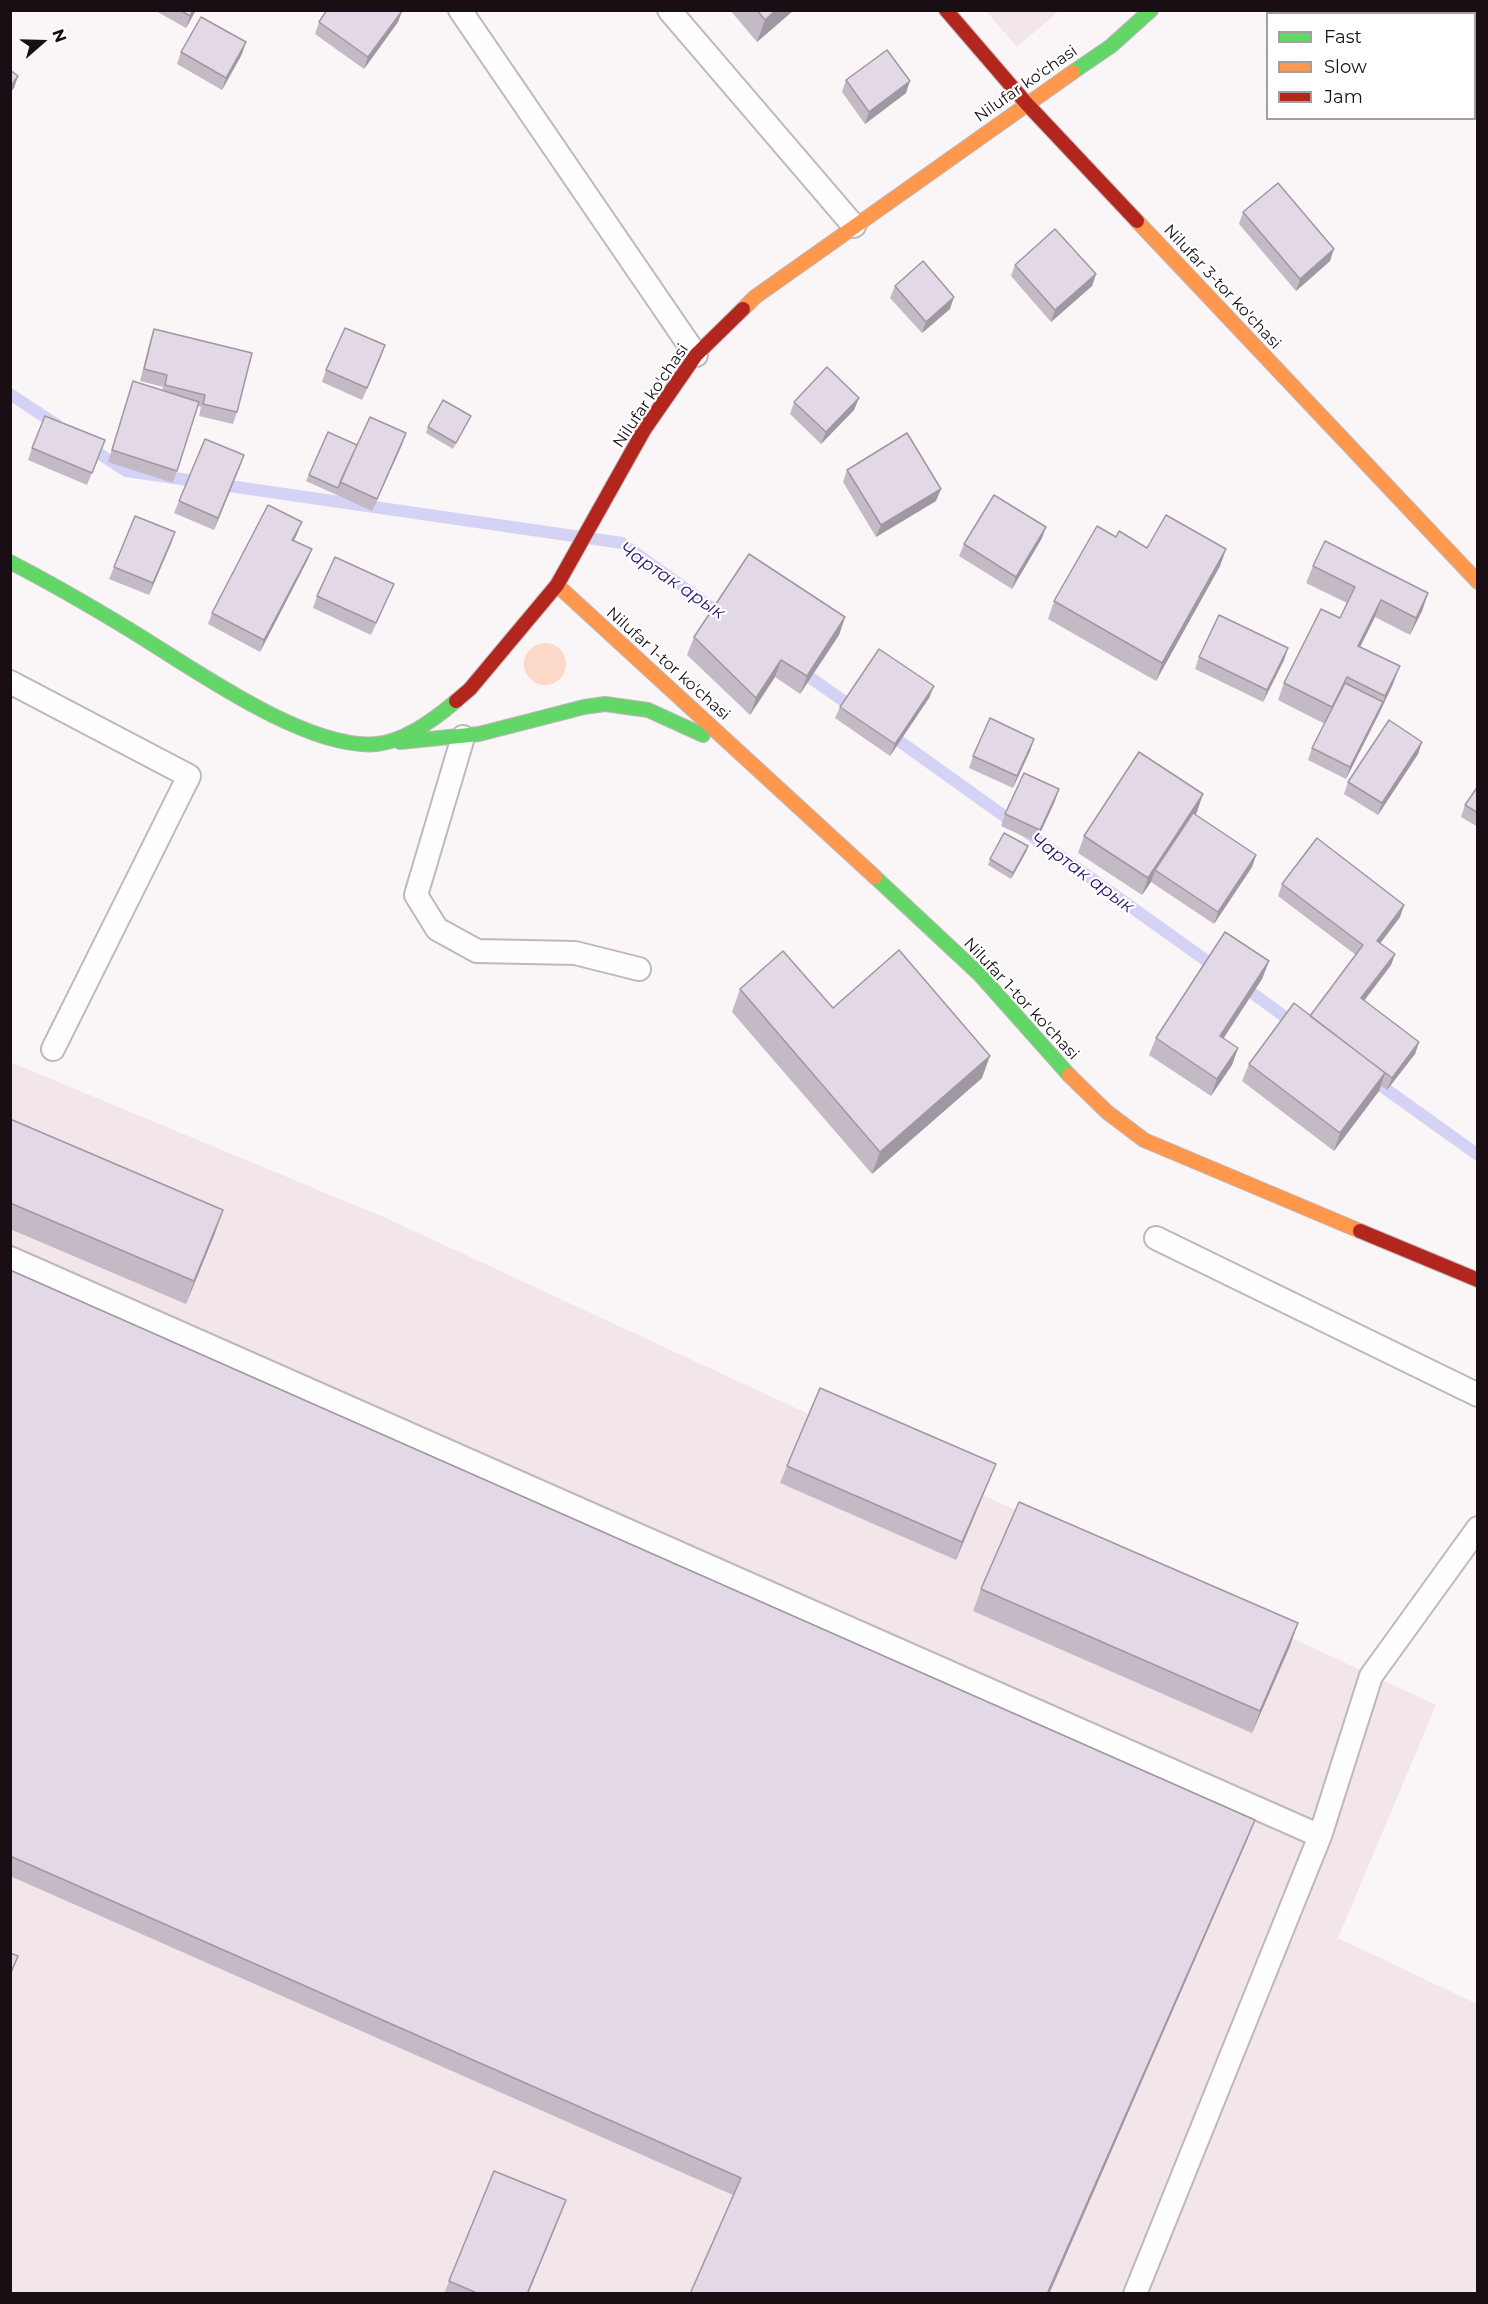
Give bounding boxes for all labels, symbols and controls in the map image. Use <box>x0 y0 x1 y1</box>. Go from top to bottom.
north arrow <box>12 12 72 72</box>
legend <box>1266 12 1476 120</box>
text: N <box>48 26 71 45</box>
text: Fast <box>1324 26 1362 48</box>
street label: Nilufar ko'chasi <box>971 41 1081 127</box>
text: Slow <box>1324 56 1367 78</box>
text: Jam <box>1324 86 1363 108</box>
street label: Nilufar 3-tor ko'chasi <box>1159 221 1285 353</box>
street label: Nilufar ko'chasi <box>609 340 693 452</box>
water label: Чартак арык <box>615 538 729 624</box>
street label: Nilufar 1-tor ko'chasi <box>602 603 734 725</box>
water label: Чартак арык <box>1026 828 1138 918</box>
street label: Nilufar 1-tor ko'chasi <box>959 934 1083 1064</box>

